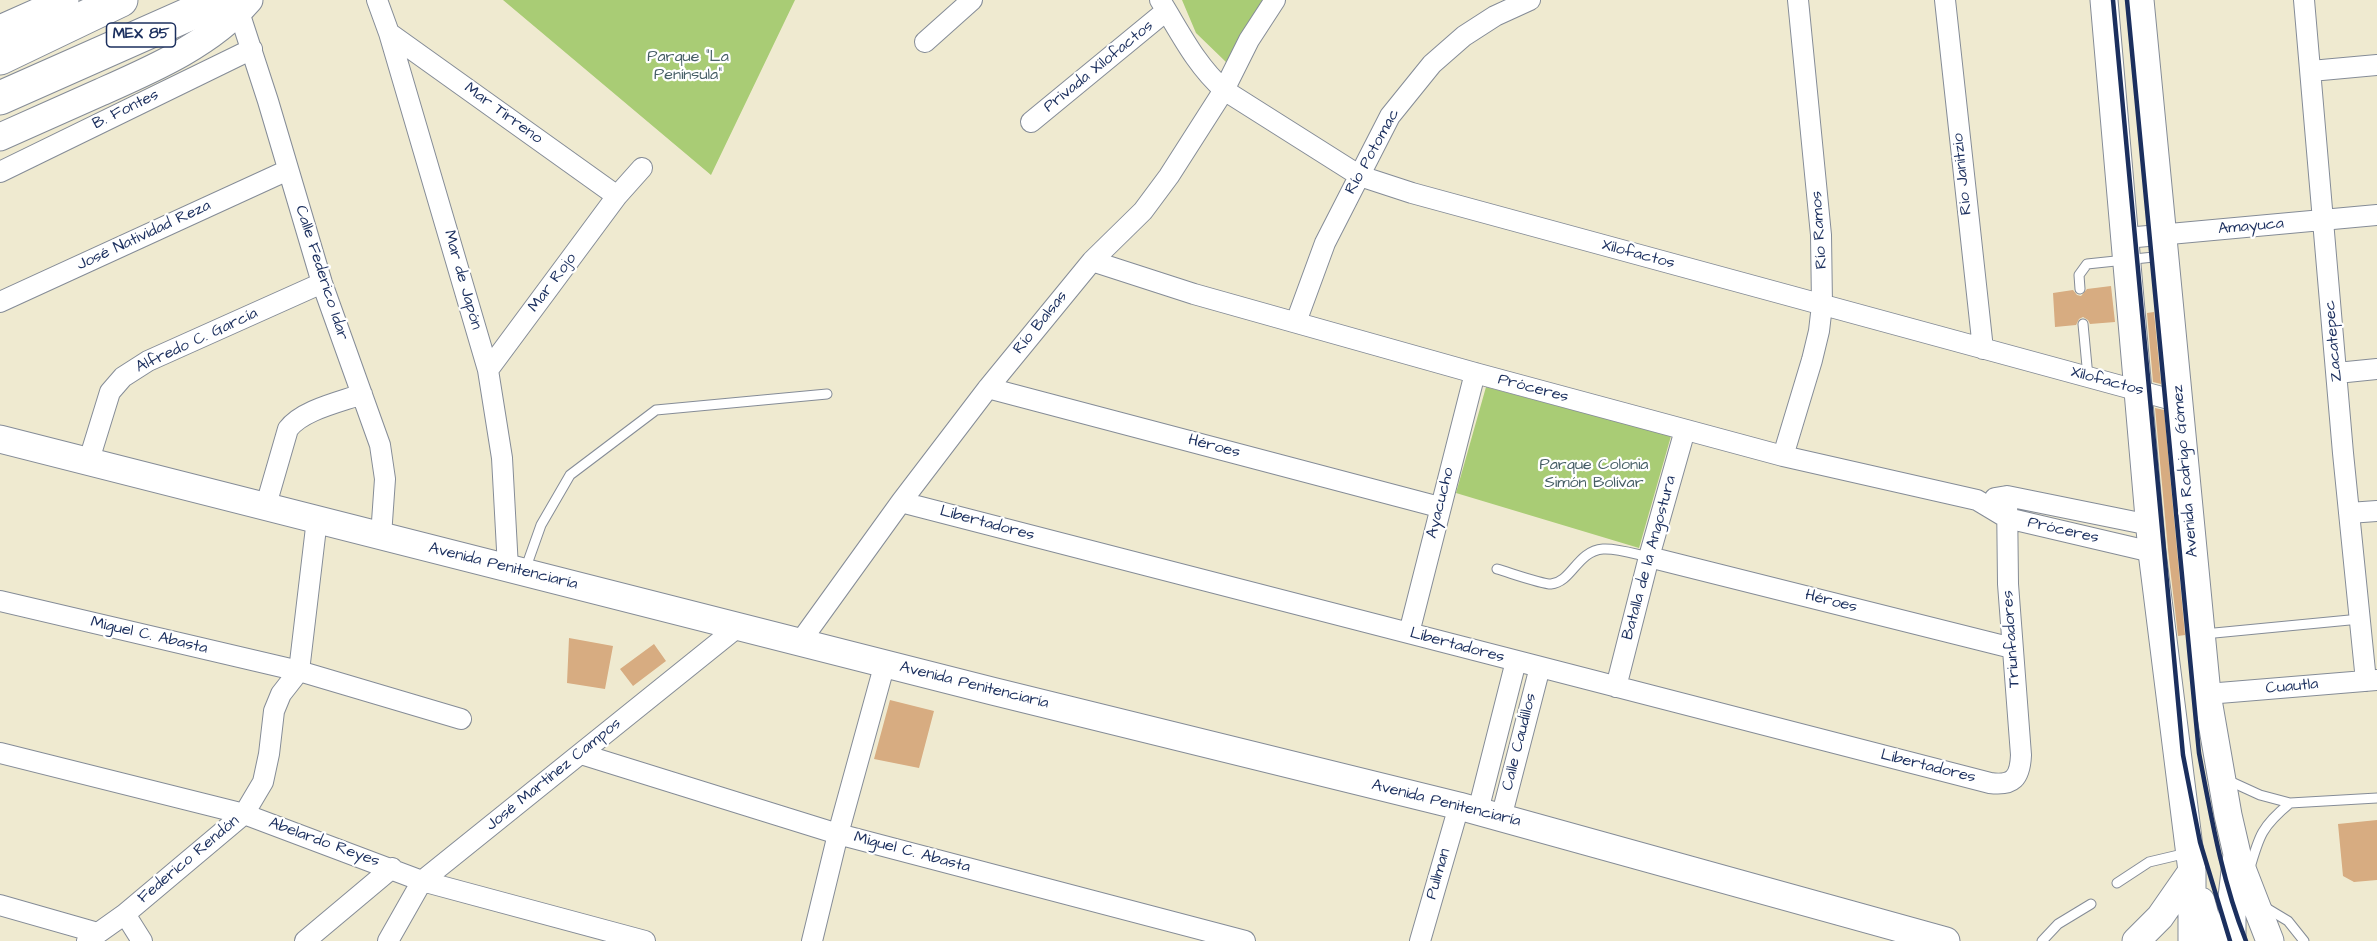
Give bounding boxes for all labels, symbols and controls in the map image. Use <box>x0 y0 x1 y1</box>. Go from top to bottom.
street label: Privada Xilofactos <box>1040 17 1158 117</box>
road number: MEX 85 <box>106 23 176 47</box>
park label: Parque "La Península" <box>647 48 729 86</box>
street label: Mar Tirreno <box>460 79 546 149</box>
street label: B. Fontes <box>90 86 162 134</box>
street label: Río Potomac <box>1342 106 1404 198</box>
street label: Rio Janitzio <box>1949 132 1977 216</box>
street label: Río Ramos <box>1808 190 1832 270</box>
street label: José Natividad Reza <box>74 197 214 275</box>
street label: Calle Federico Idar <box>290 203 352 343</box>
street label: Amayuca <box>2217 215 2285 239</box>
street label: Mar de Japón <box>439 228 485 332</box>
street label: Xilofactos <box>1599 236 1677 274</box>
street label: Mar Rojo <box>525 250 581 316</box>
street label: Río Balsas <box>1010 288 1072 358</box>
street label: Zacatepec <box>2321 299 2347 383</box>
street label: Alfredo C. García <box>133 304 261 378</box>
street label: Xilofactos <box>2068 363 2146 401</box>
street label: Próceres <box>1496 370 1570 408</box>
street label: Avenida Rodrigo Gómez <box>2169 384 2203 558</box>
street label: Héroes <box>1186 431 1242 463</box>
park label: Parque Colonia Simón Bolívar <box>1540 456 1648 494</box>
street label: Ayacucho <box>1423 466 1459 540</box>
street label: Batalla de la Angostura <box>1619 474 1681 642</box>
street label: Libertadores <box>938 502 1036 546</box>
street label: Próceres <box>2026 514 2100 548</box>
street label: Avenida Penitenciaría <box>427 539 579 595</box>
street label: Héroes <box>1803 586 1859 618</box>
street label: Triunfadores <box>1999 590 2025 688</box>
street label: Miguel C. Abasta <box>89 613 209 659</box>
street label: Libertadores <box>1408 624 1506 668</box>
street label: Avenida Penitenciaría <box>898 658 1050 714</box>
street label: Cuautla <box>2265 675 2319 699</box>
street label: Calle Caudillos <box>1499 691 1541 793</box>
street label: José Martínez Campos <box>482 715 626 835</box>
street label: Libertadores <box>1878 746 1978 788</box>
street label: Avenida Penitenciaría <box>1370 776 1522 832</box>
street label: Federico Rendón <box>134 812 244 908</box>
street label: Abelardo Reyes <box>266 814 382 872</box>
street label: Miguel C. Abasta <box>852 828 972 878</box>
street label: Pullman <box>1423 846 1455 902</box>

